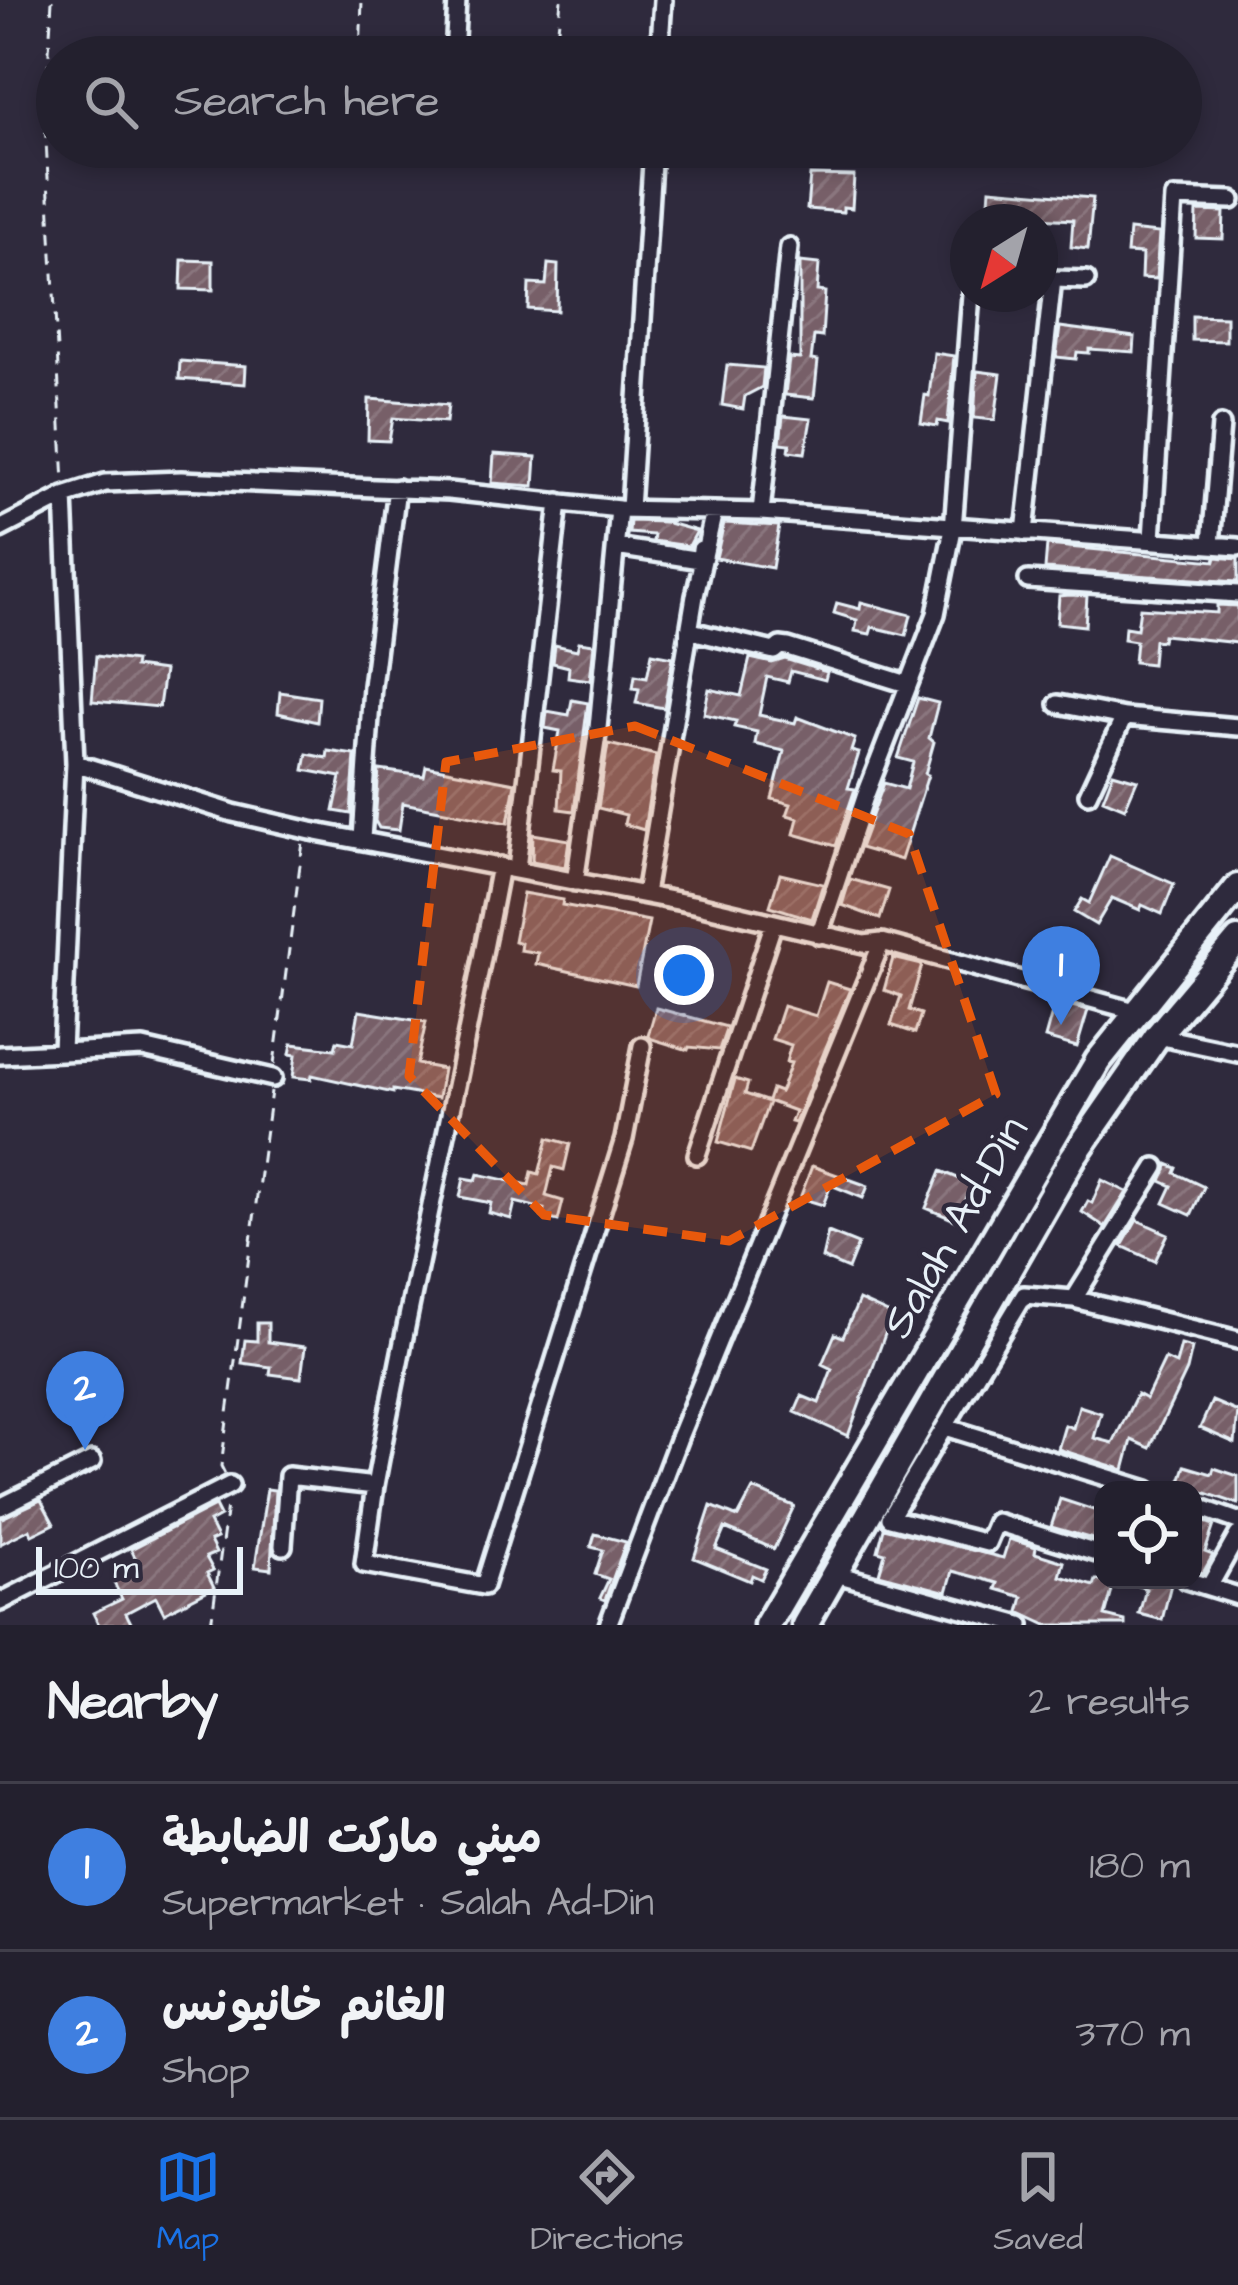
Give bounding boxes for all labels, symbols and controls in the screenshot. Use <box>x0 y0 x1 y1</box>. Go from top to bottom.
search box <box>36 36 1202 168</box>
icon: search <box>78 69 144 135</box>
text: Search here <box>174 71 440 133</box>
north arrow <box>950 204 1058 312</box>
pin: 1 <box>1022 926 1100 1025</box>
your location <box>654 945 714 1005</box>
street label: Salah Ad-Din <box>867 1105 1044 1350</box>
pin: 2 <box>46 1351 124 1450</box>
map controls <box>1094 1481 1202 1589</box>
button: locate <box>1094 1481 1202 1589</box>
scale bar <box>36 1541 243 1594</box>
text: 100 m <box>54 1545 139 1591</box>
text: Nearby <box>48 1668 218 1739</box>
text: 2 results <box>1029 1676 1190 1730</box>
text: ميني ماركت الضابطة <box>162 1808 542 1870</box>
text: 1 <box>85 1840 90 1894</box>
text: 180 m <box>1089 1840 1190 1894</box>
text: Supermarket · Salah Ad-Din <box>162 1877 654 1931</box>
text: الغانم خانيونس <box>162 1976 446 2038</box>
text: 2 <box>76 2008 98 2062</box>
text: 370 m <box>1076 2008 1190 2062</box>
text: Shop <box>162 2045 250 2099</box>
tab: Map <box>155 2144 221 2262</box>
tab: Directions <box>530 2144 684 2262</box>
tab: Saved <box>993 2144 1083 2262</box>

